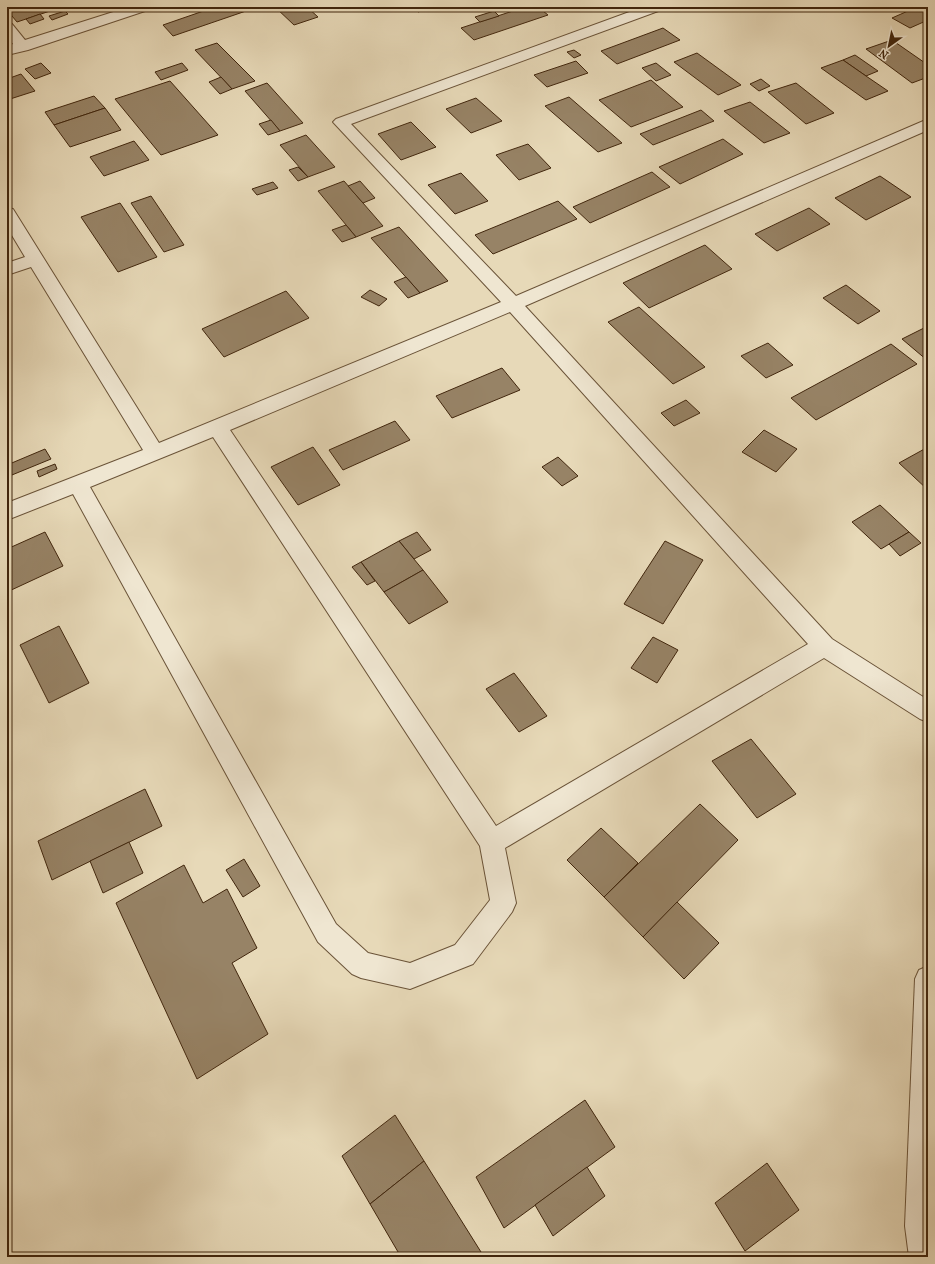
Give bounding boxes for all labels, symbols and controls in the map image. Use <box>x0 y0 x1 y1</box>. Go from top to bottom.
north arrow <box>869 26 909 66</box>
text: N <box>876 46 891 62</box>

